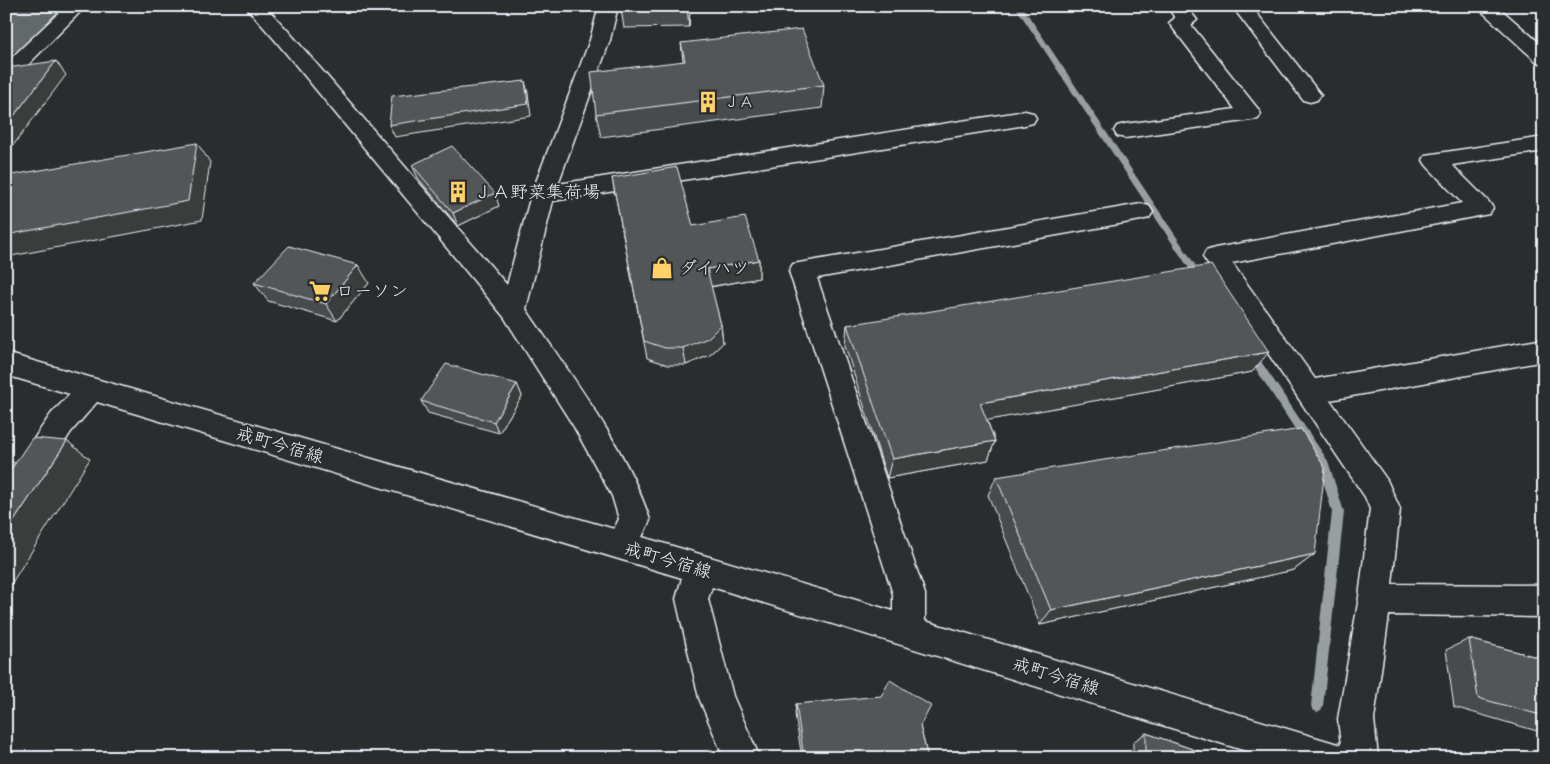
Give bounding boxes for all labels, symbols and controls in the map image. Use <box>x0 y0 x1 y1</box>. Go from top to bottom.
building icon: ＪＡ <box>695 89 721 115</box>
place label: ＪＡ <box>724 93 754 111</box>
building icon: ＪＡ野菜集荷場 <box>445 179 471 205</box>
place label: ＪＡ野菜集荷場 <box>474 182 600 203</box>
shop icon: ダイハツ <box>649 255 675 281</box>
place label: ダイハツ <box>679 258 749 279</box>
supermarket icon: ローソン <box>307 278 333 304</box>
place label: ローソン <box>336 281 408 302</box>
street label: 戒町今宿線 <box>234 423 326 468</box>
street label: 戒町今宿線 <box>622 538 714 583</box>
street label: 戒町今宿線 <box>1010 653 1102 700</box>

